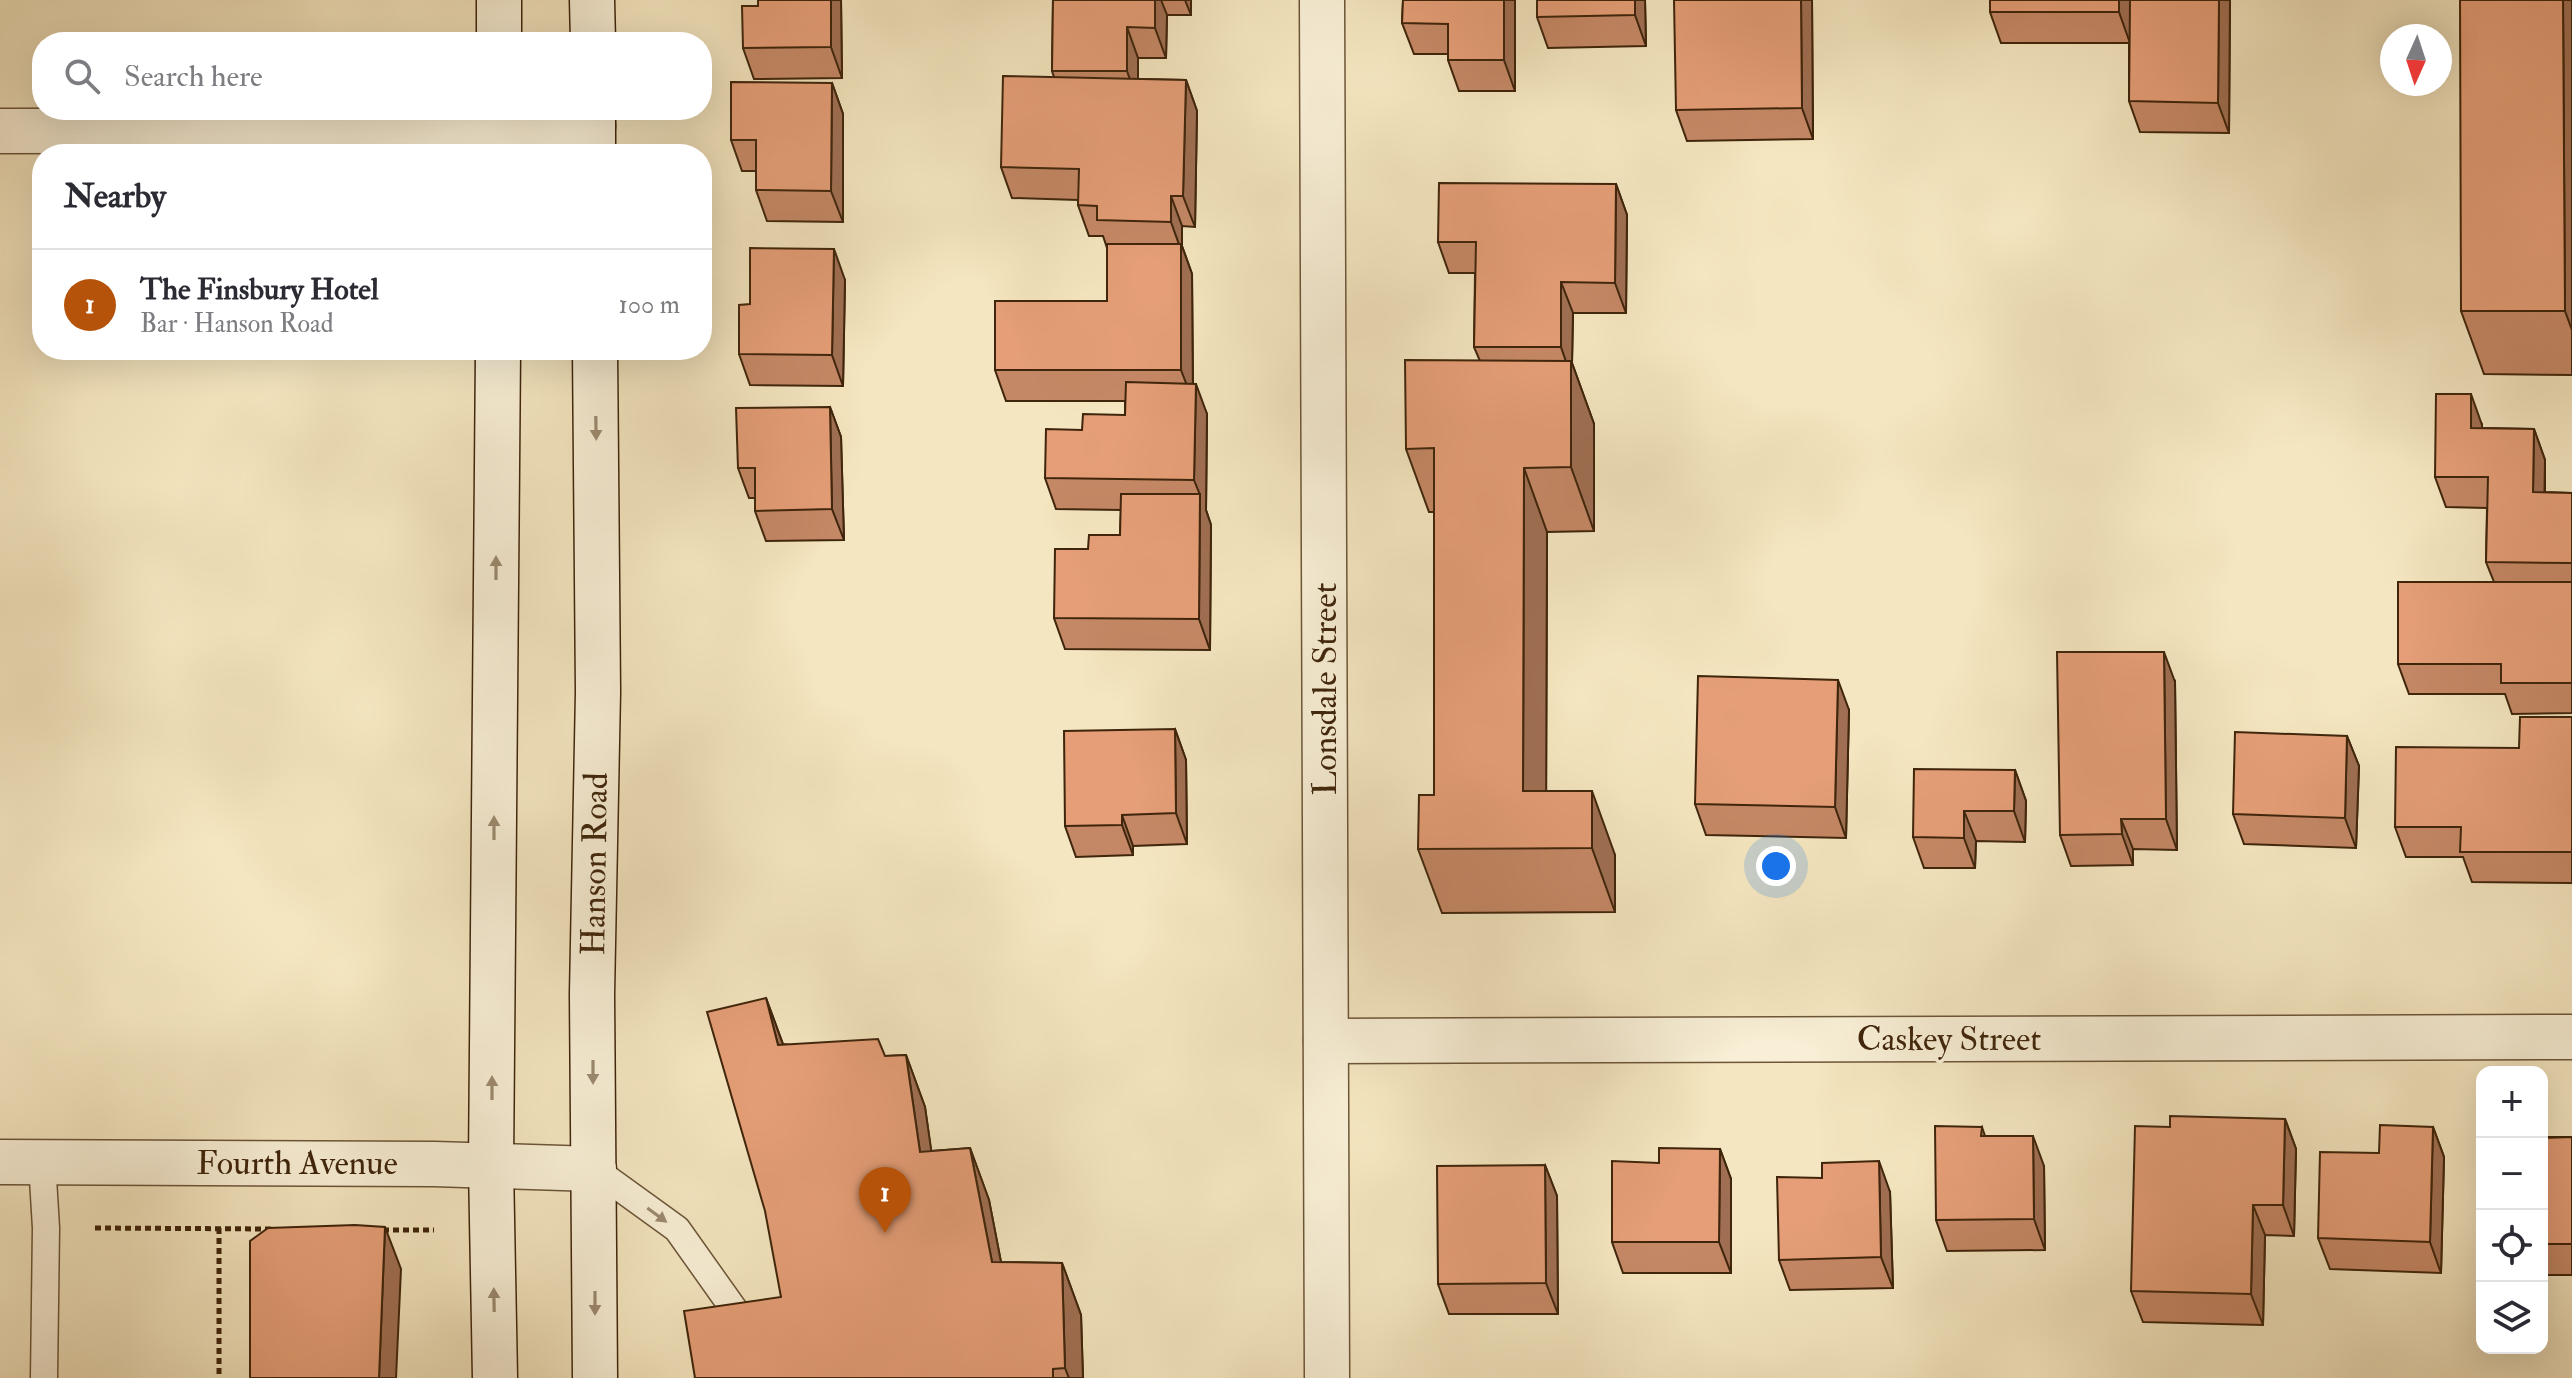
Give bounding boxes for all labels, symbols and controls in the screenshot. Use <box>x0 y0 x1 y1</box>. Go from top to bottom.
north arrow <box>2380 24 2452 96</box>
search box <box>32 32 712 120</box>
icon: search <box>60 54 104 98</box>
text: Search here <box>124 58 263 95</box>
text: Nearby <box>64 175 166 218</box>
text: The Finsbury Hotel <box>140 271 379 308</box>
text: 1 <box>85 289 95 321</box>
text: 100 m <box>619 289 680 321</box>
text: Bar · Hanson Road <box>140 308 334 340</box>
one-way arrow <box>590 416 602 441</box>
one-way arrow <box>490 555 502 580</box>
street label: Lonsdale Street <box>1304 583 1347 795</box>
street label: Hanson Road <box>572 772 618 956</box>
one-way arrow <box>488 815 500 840</box>
your location <box>1756 846 1796 886</box>
street label: Caskey Street <box>1857 1018 2041 1061</box>
one-way arrow <box>587 1060 599 1085</box>
map controls <box>2476 1066 2548 1354</box>
button: + <box>2476 1066 2548 1138</box>
one-way arrow <box>486 1075 498 1100</box>
button: − <box>2476 1138 2548 1210</box>
street label: Fourth Avenue <box>196 1142 398 1185</box>
pin: 1 <box>859 1167 911 1233</box>
one-way arrow <box>647 1206 667 1222</box>
button: locate <box>2476 1210 2548 1282</box>
button: layers <box>2476 1282 2548 1354</box>
one-way arrow <box>487 1287 500 1312</box>
one-way arrow <box>589 1291 601 1316</box>

